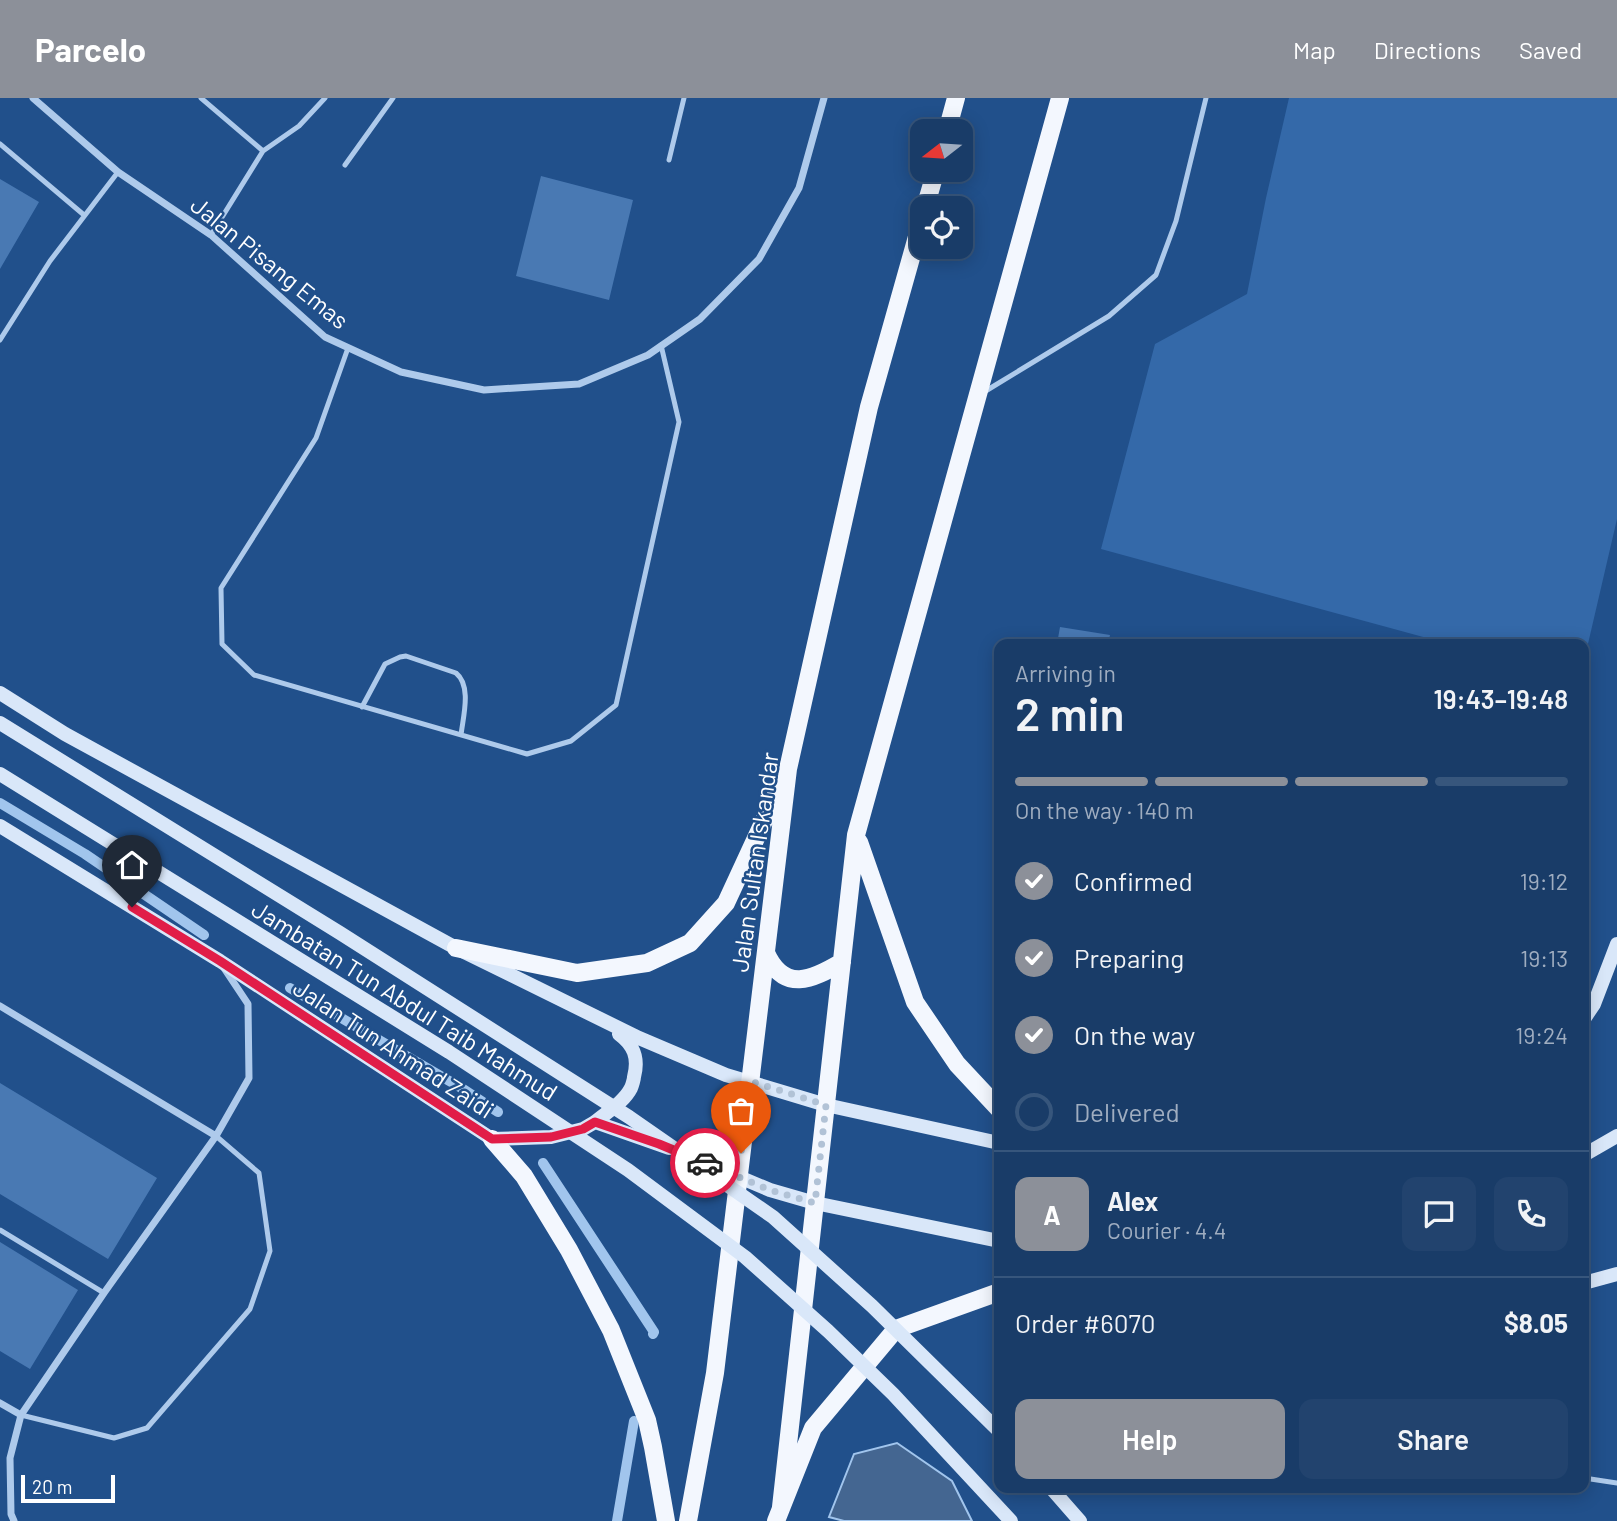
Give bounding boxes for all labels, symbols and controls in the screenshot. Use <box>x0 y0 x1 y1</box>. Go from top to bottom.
text: Parcelo <box>35 29 146 69</box>
text: Map <box>1293 35 1336 64</box>
text: Directions <box>1374 35 1481 64</box>
text: Saved <box>1519 35 1582 64</box>
north arrow <box>910 119 973 182</box>
map controls <box>910 119 973 259</box>
street label: Jalan Pisang Emas <box>185 190 355 334</box>
button: locate <box>910 196 973 259</box>
text: Arriving in <box>1015 659 1116 687</box>
text: 19:43–19:48 <box>1434 683 1568 714</box>
text: 2 min <box>1015 685 1124 740</box>
street label: Jalan Sultan Iskandar <box>724 750 784 974</box>
text: On the way · 140 m <box>1015 796 1194 824</box>
pin <box>102 835 162 907</box>
icon: home <box>113 846 151 884</box>
icon: check <box>1015 862 1053 900</box>
text: Confirmed <box>1074 865 1193 896</box>
text: 19:12 <box>1520 867 1568 895</box>
street label: Jambatan Tun Abdul Taib Mahmud <box>247 894 563 1106</box>
icon: check <box>1015 939 1053 977</box>
text: Preparing <box>1074 942 1184 973</box>
text: 19:13 <box>1520 944 1568 972</box>
street label: Jalan Tun Ahmad Zaidi <box>288 972 500 1124</box>
icon: check <box>1015 1016 1053 1054</box>
text: On the way <box>1074 1019 1195 1050</box>
text: 19:24 <box>1515 1021 1568 1049</box>
pin <box>711 1081 771 1153</box>
icon: bag <box>722 1092 760 1130</box>
text: Delivered <box>1074 1096 1180 1127</box>
courier <box>670 1128 740 1198</box>
icon: car <box>686 1144 724 1182</box>
button: chat <box>1402 1177 1476 1251</box>
button: phone <box>1494 1177 1568 1251</box>
text: Alex <box>1107 1185 1158 1216</box>
text: A <box>1043 1199 1061 1230</box>
text: Courier · 4.4 <box>1107 1216 1226 1244</box>
text: Order #6070 <box>1015 1307 1155 1338</box>
text: $8.05 <box>1504 1307 1568 1338</box>
button: Help <box>1015 1399 1285 1479</box>
button: Share <box>1299 1399 1568 1479</box>
scale bar <box>21 1472 116 1504</box>
text: 20 m <box>32 1475 72 1498</box>

